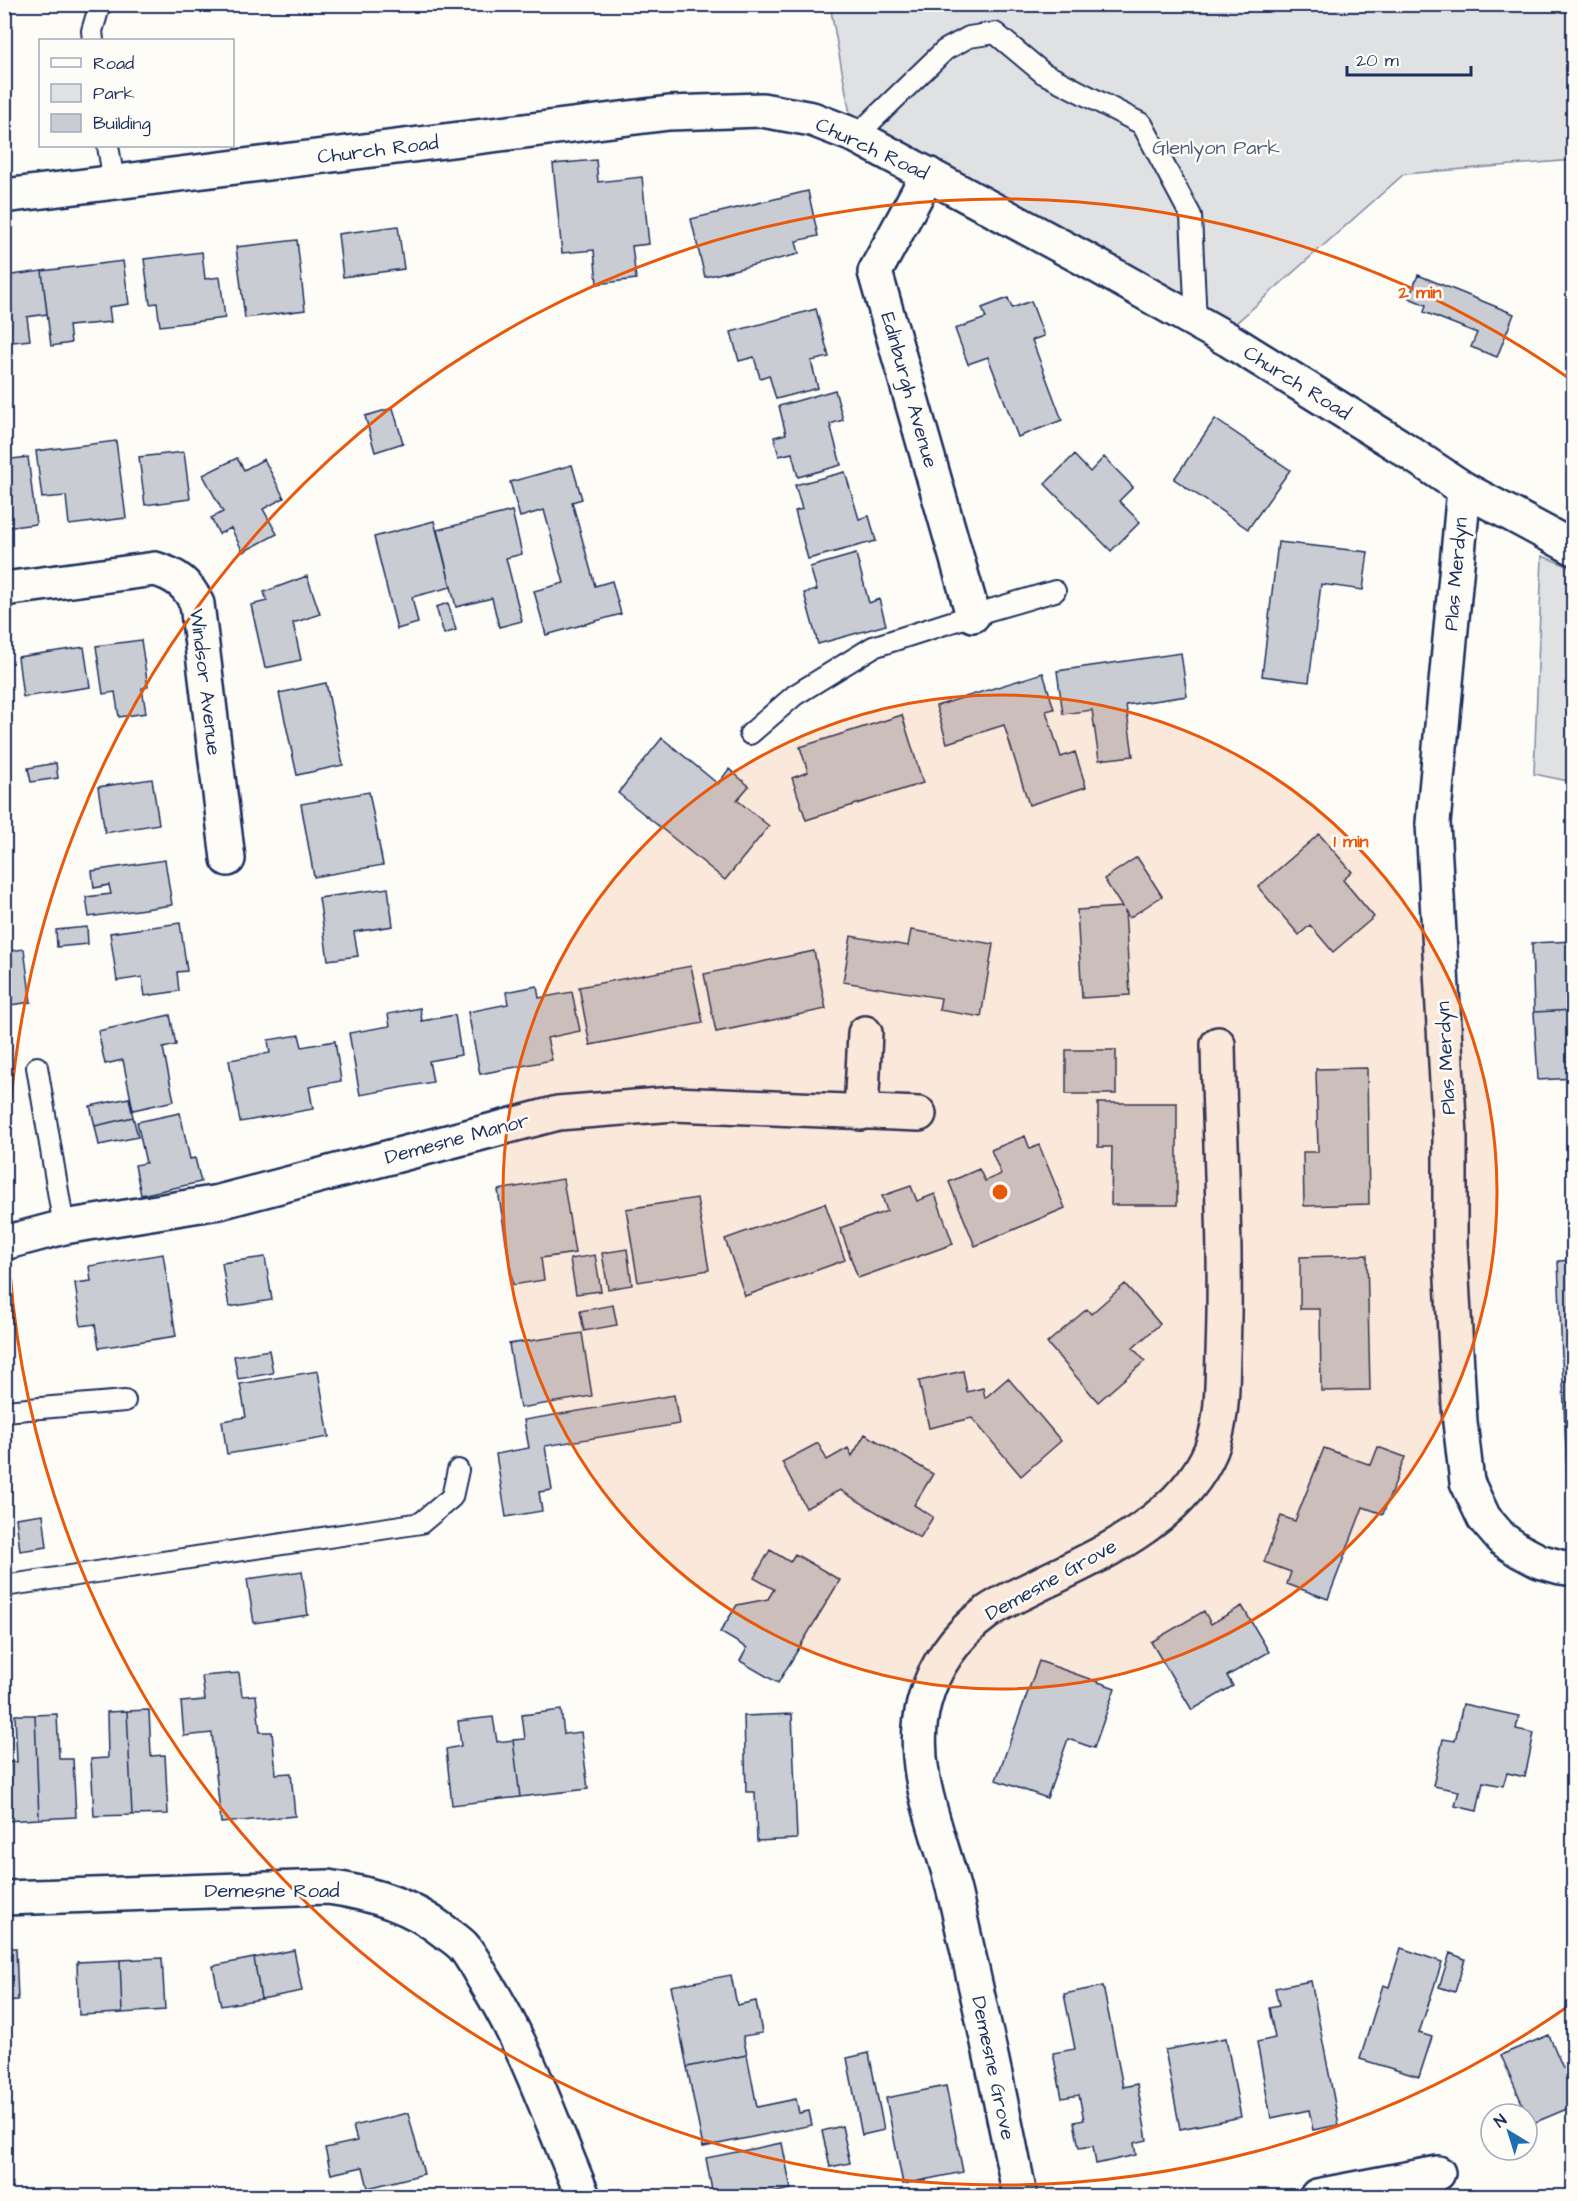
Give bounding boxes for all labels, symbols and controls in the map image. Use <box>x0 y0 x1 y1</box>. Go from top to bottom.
legend <box>39 39 234 147</box>
scale bar <box>1347 39 1472 77</box>
text: 20 m <box>1356 48 1399 73</box>
text: Road <box>93 51 134 76</box>
text: Park <box>93 81 135 106</box>
text: Building <box>93 111 151 137</box>
street label: Church Road <box>811 111 933 187</box>
street label: Church Road <box>316 129 440 171</box>
park label: Glenlyon Park <box>1152 134 1280 163</box>
text: 2 min <box>1397 280 1442 305</box>
street label: Edinburgh Avenue <box>872 309 945 472</box>
street label: Church Road <box>1238 339 1356 427</box>
street label: Plas Merdyn <box>1437 516 1476 632</box>
street label: Windsor Avenue <box>182 607 228 757</box>
text: 1 min <box>1333 829 1369 854</box>
street label: Plas Merdyn <box>1429 1000 1464 1116</box>
street label: Demesne Manor <box>382 1106 532 1172</box>
centre of rings <box>990 1182 1010 1202</box>
street label: Demesne Grove <box>980 1532 1122 1628</box>
street label: Demesne Road <box>205 1877 339 1905</box>
street label: Demesne Grove <box>964 1994 1022 2143</box>
north arrow <box>1479 2102 1539 2162</box>
text: N <box>1490 2109 1511 2133</box>

